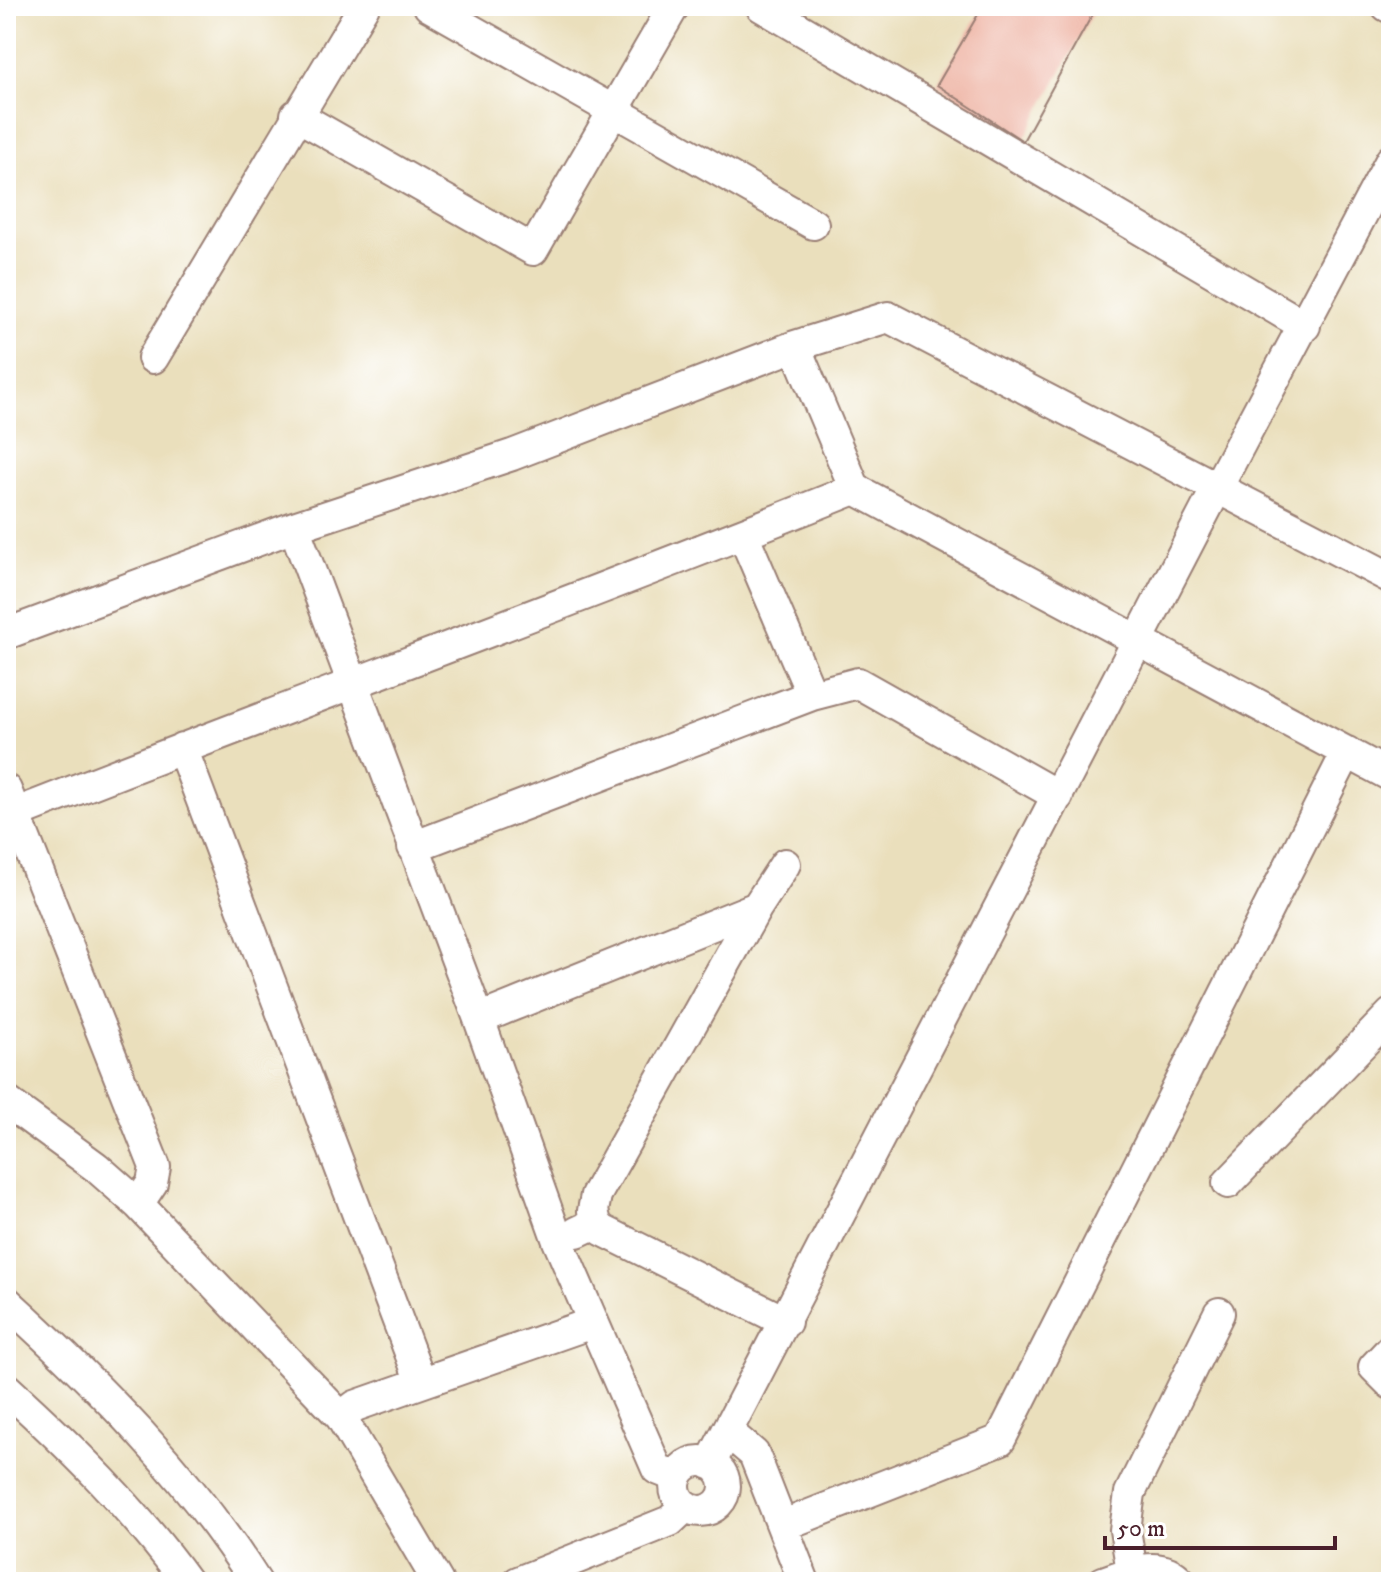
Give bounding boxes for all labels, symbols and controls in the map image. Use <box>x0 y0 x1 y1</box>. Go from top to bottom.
scale bar <box>1105 1500 1335 1550</box>
text: 50 m <box>1117 1514 1165 1544</box>

